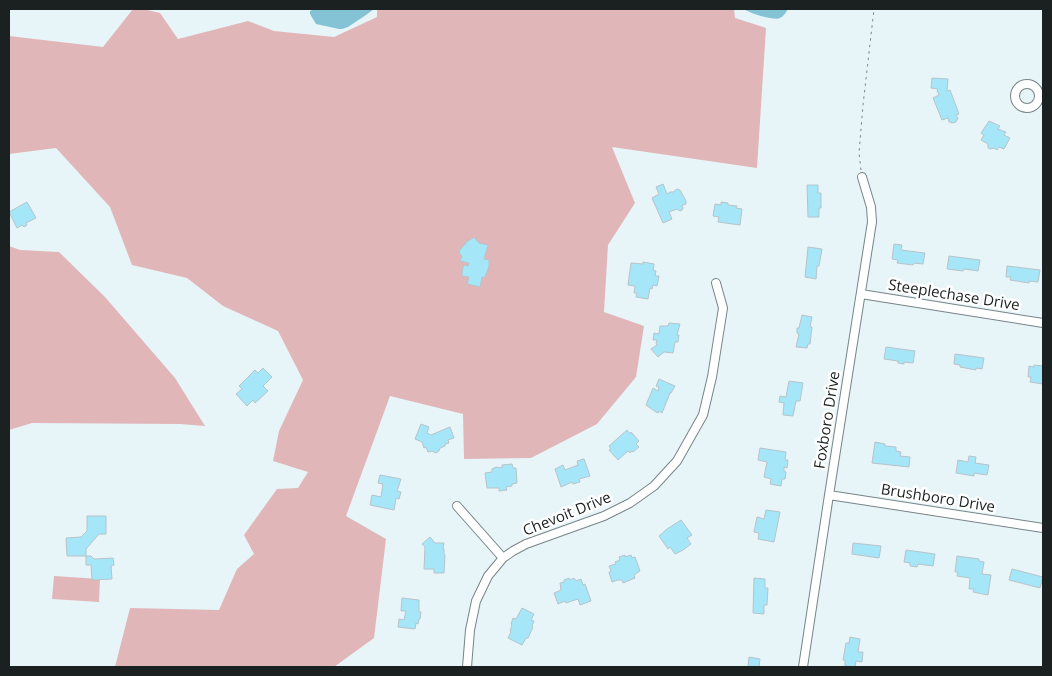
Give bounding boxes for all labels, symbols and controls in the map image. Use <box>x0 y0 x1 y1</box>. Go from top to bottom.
street label: Steeplechase Drive <box>887 274 1021 314</box>
street label: Foxboro Drive <box>808 370 844 470</box>
street label: Brushboro Drive <box>880 478 997 516</box>
street label: Chevoit Drive <box>520 486 614 540</box>

